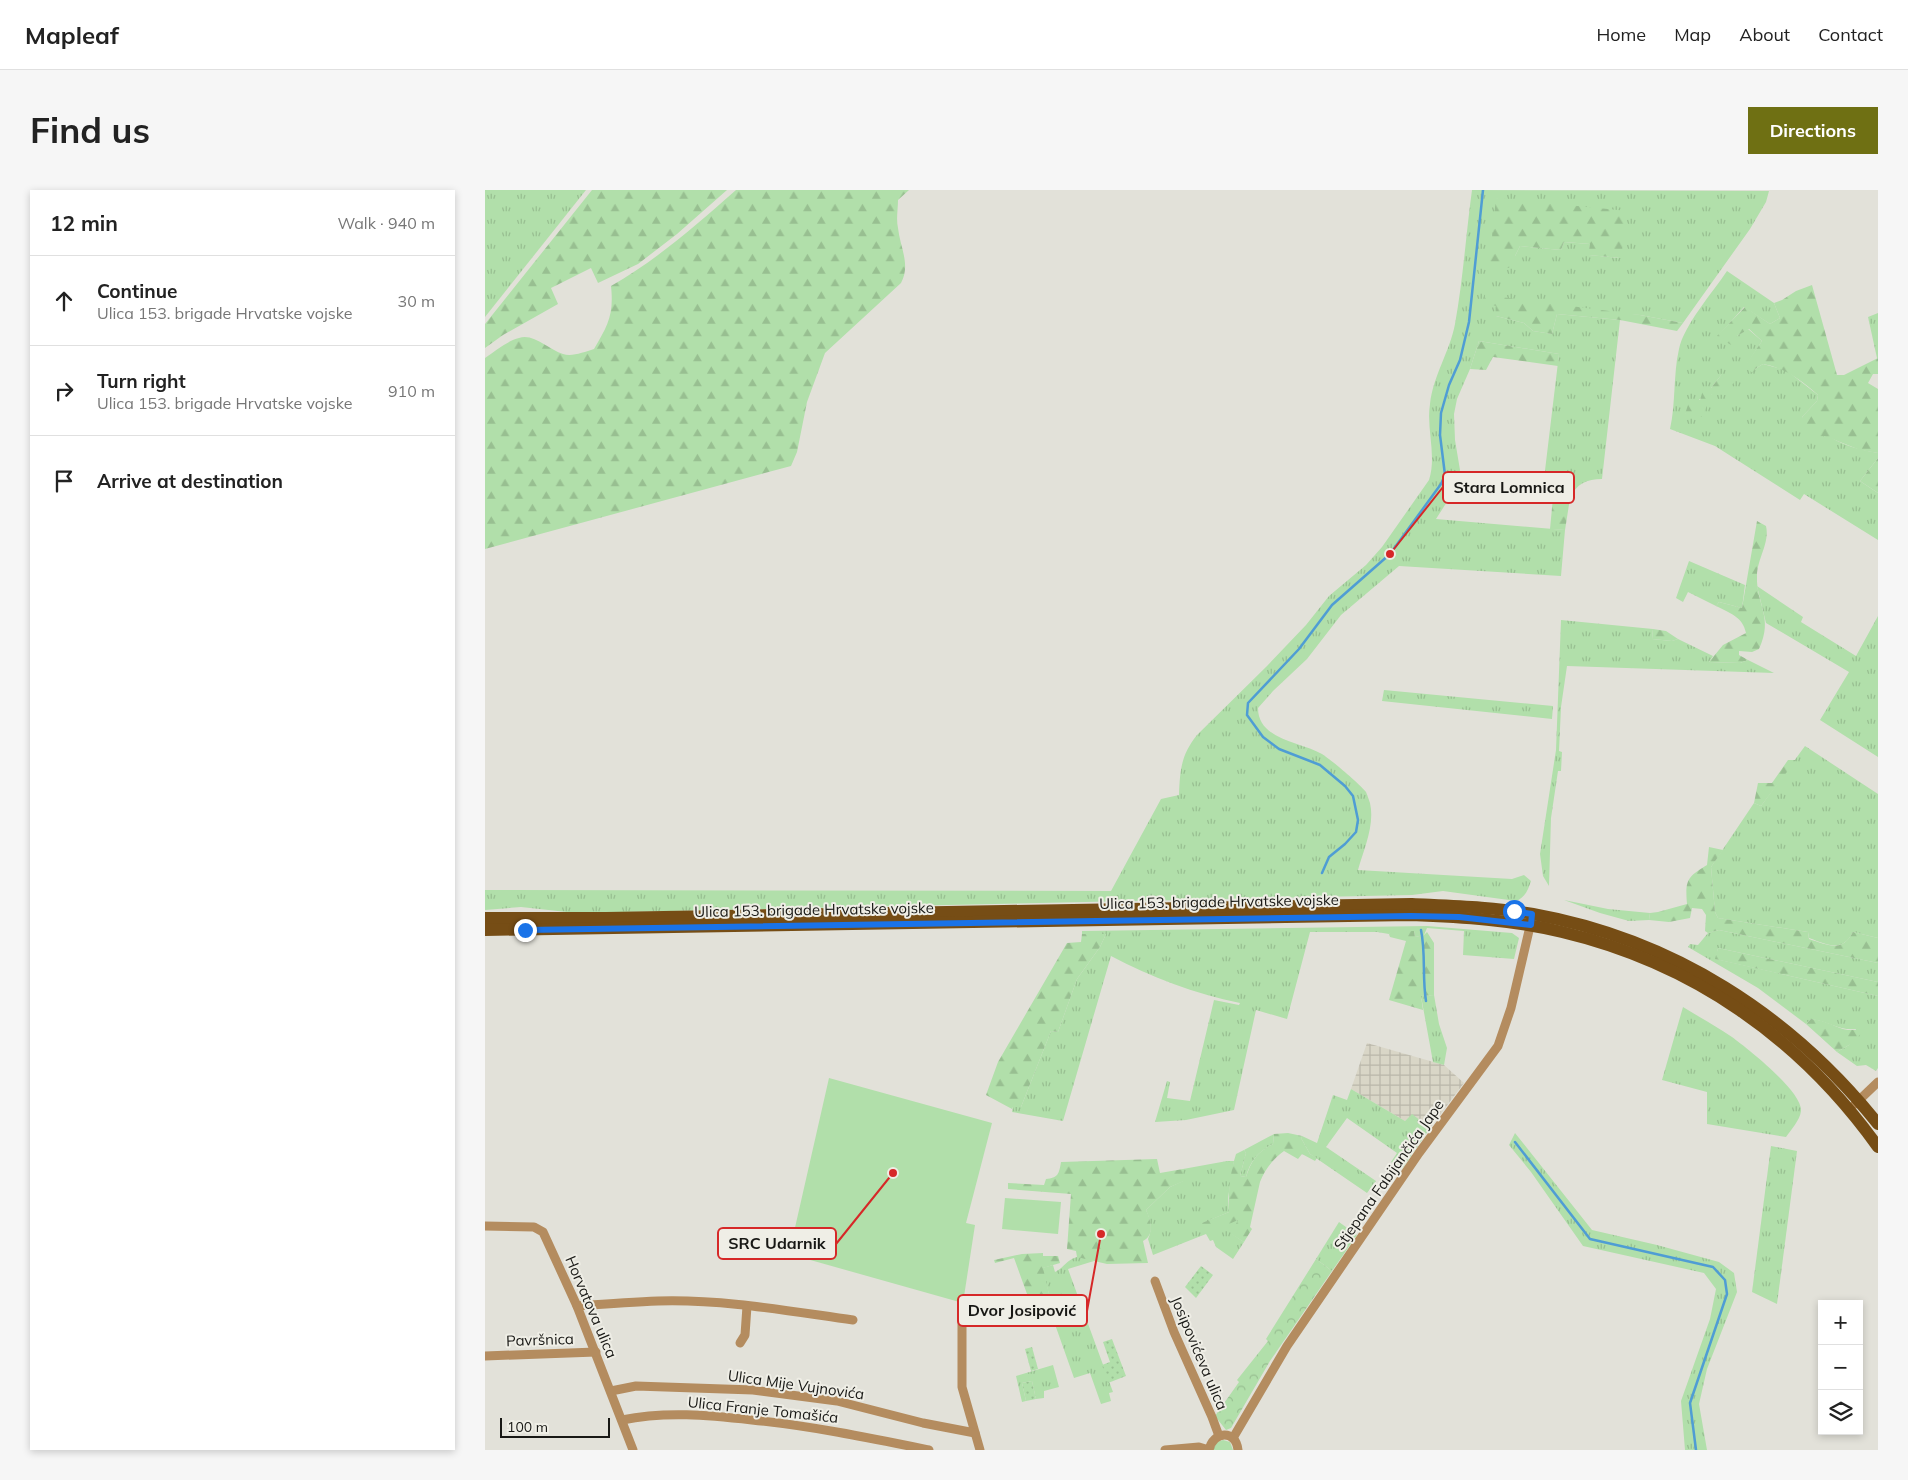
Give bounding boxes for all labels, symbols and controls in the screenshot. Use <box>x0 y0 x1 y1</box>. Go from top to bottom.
text: Mapleaf <box>25 20 119 50</box>
text: Home <box>1596 23 1646 46</box>
text: Map <box>1674 23 1711 46</box>
text: About <box>1739 23 1790 46</box>
text: Contact <box>1818 23 1883 46</box>
button: Directions <box>1748 107 1878 154</box>
text: Find us <box>30 108 150 152</box>
text: 12 min <box>50 210 118 236</box>
text: Walk · 940 m <box>337 213 435 233</box>
text: Continue <box>97 279 177 303</box>
icon: ahead <box>50 287 78 315</box>
text: 30 m <box>398 291 435 311</box>
text: Ulica 153. brigade Hrvatske vojske <box>97 303 352 323</box>
text: Turn right <box>97 369 186 393</box>
icon: right <box>50 377 78 405</box>
text: 910 m <box>388 381 435 401</box>
text: Ulica 153. brigade Hrvatske vojske <box>97 393 352 413</box>
icon: arrive <box>50 467 78 495</box>
text: Arrive at destination <box>97 469 283 493</box>
callout: Stara Lomnica <box>1443 472 1574 503</box>
text: Stara Lomnica <box>1453 477 1565 497</box>
street label: Ulica 153. brigade Hrvatske vojske <box>1099 890 1339 913</box>
street label: Ulica 153. brigade Hrvatske vojske <box>694 898 934 921</box>
route start <box>1503 900 1526 923</box>
route end <box>514 919 537 942</box>
street label: Stjepana Fabijančića Jape <box>1329 1096 1448 1254</box>
callout: SRC Udarnik <box>718 1228 836 1259</box>
text: SRC Udarnik <box>728 1233 827 1253</box>
street label: Horvatova ulica <box>561 1253 622 1361</box>
street label: Josipovićeva ulica <box>1167 1293 1232 1413</box>
callout: Dvor Josipović <box>958 1295 1087 1326</box>
text: Dvor Josipović <box>968 1300 1076 1320</box>
map controls <box>1818 1300 1863 1435</box>
button: + <box>1818 1300 1863 1345</box>
street label: Pavršnica <box>506 1329 574 1350</box>
button: − <box>1818 1345 1863 1390</box>
street label: Ulica Mije Vujnovića <box>727 1366 865 1403</box>
button: layers <box>1818 1390 1863 1435</box>
street label: Ulica Franje Tomašića <box>687 1392 839 1427</box>
scale bar <box>500 1415 610 1438</box>
text: 100 m <box>507 1418 548 1436</box>

